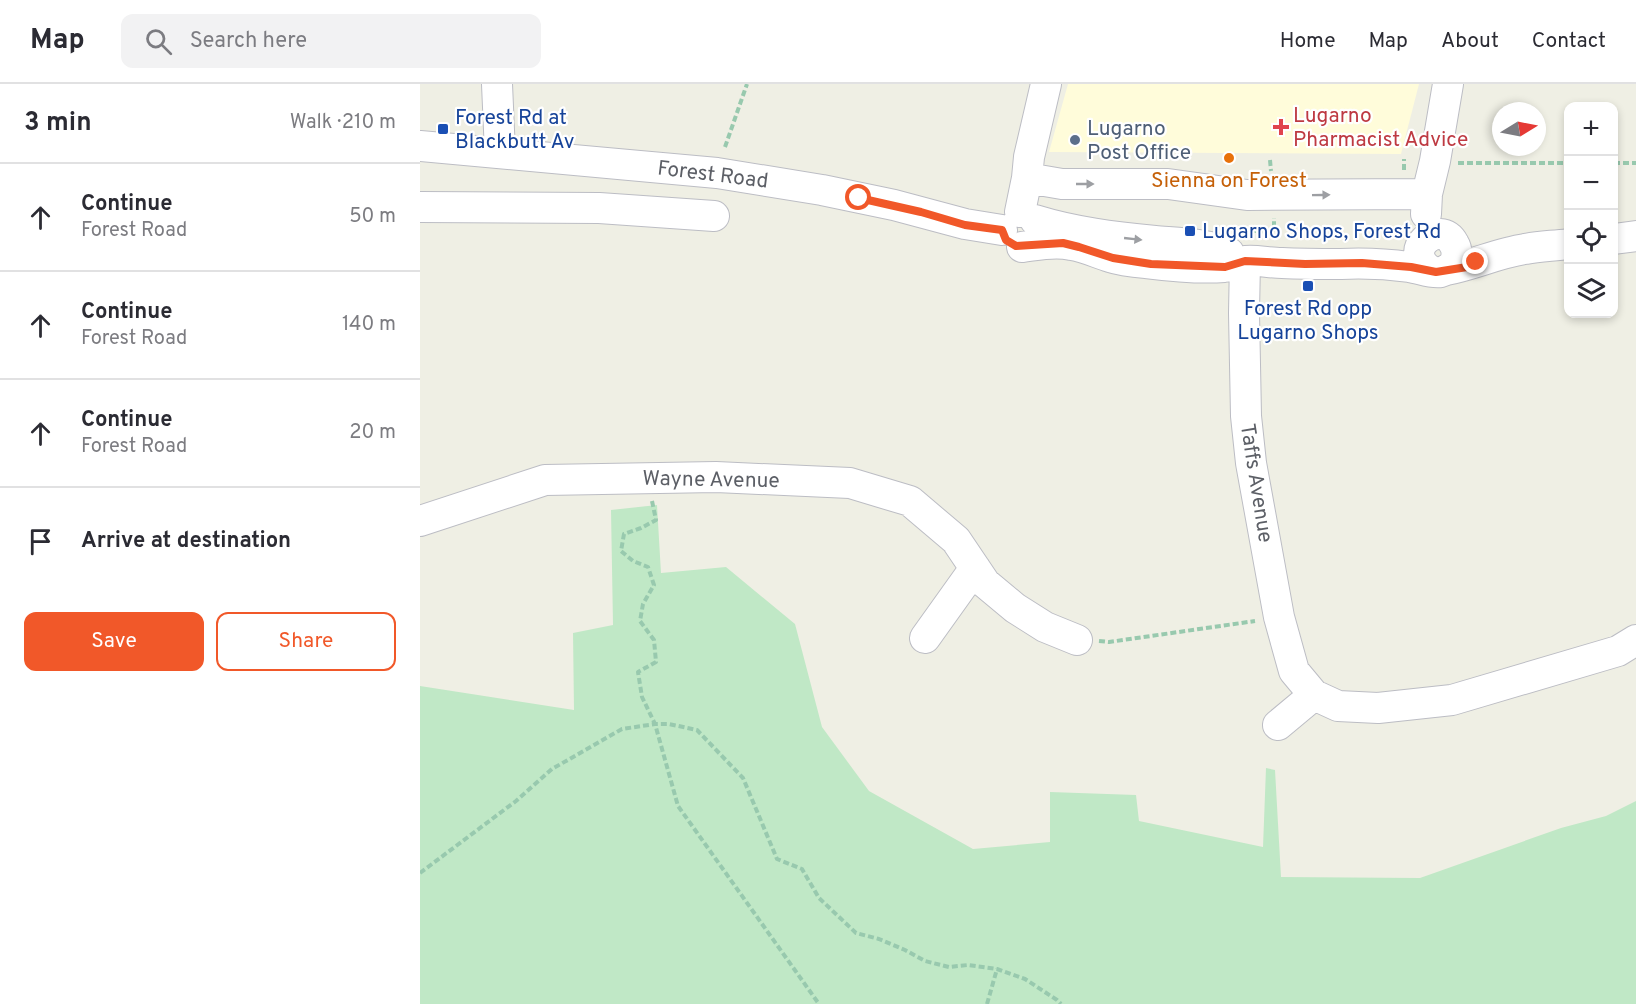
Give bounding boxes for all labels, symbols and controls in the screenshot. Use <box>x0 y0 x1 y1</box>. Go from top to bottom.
search box <box>121 14 541 68</box>
text: Map <box>30 23 85 59</box>
icon: search <box>142 25 175 58</box>
text: Search here <box>190 28 307 55</box>
text: Home <box>1280 28 1336 55</box>
text: Map <box>1369 28 1408 55</box>
text: About <box>1441 28 1499 55</box>
text: Contact <box>1532 28 1606 55</box>
north arrow <box>1492 102 1546 156</box>
map controls <box>1564 102 1618 318</box>
button: + <box>1564 102 1618 156</box>
place label: Lugarno Pharmacist Advice <box>1293 103 1468 154</box>
place label: Forest Rd at Blackbutt Av <box>455 105 575 156</box>
text: 3 min <box>24 107 92 140</box>
text: Walk · 210 m <box>290 110 396 136</box>
place label: Lugarno Post Office <box>1087 116 1191 167</box>
marker: Lugarno Pharmacist Advice <box>1274 120 1288 134</box>
marker: Forest Rd at Blackbutt Av <box>436 122 450 136</box>
marker: Lugarno Post Office <box>1068 133 1082 147</box>
marker: Sienna on Forest <box>1222 151 1236 165</box>
street label: Forest Road <box>656 155 770 196</box>
button: − <box>1564 156 1618 210</box>
place label: Sienna on Forest <box>1151 168 1307 195</box>
one-way arrow <box>1075 179 1094 189</box>
route start <box>845 184 871 210</box>
one-way arrow <box>1311 190 1330 200</box>
text: Continue <box>81 191 172 218</box>
icon: ahead <box>24 201 57 234</box>
text: 50 m <box>349 204 396 230</box>
button: locate <box>1564 210 1618 264</box>
text: Forest Road <box>81 218 187 244</box>
place label: Lugarno Shops, Forest Rd <box>1202 219 1441 246</box>
marker: Lugarno Shops, Forest Rd <box>1183 224 1197 238</box>
one-way arrow <box>1124 234 1143 243</box>
route end <box>1462 248 1488 274</box>
button: layers <box>1564 264 1618 318</box>
marker: Forest Rd opp Lugarno Shops <box>1301 279 1315 293</box>
place label: Forest Rd opp Lugarno Shops <box>1237 296 1379 347</box>
text: Continue <box>81 299 172 326</box>
icon: ahead <box>24 309 57 342</box>
text: 140 m <box>342 312 396 338</box>
text: Forest Road <box>81 326 187 352</box>
text: Continue <box>81 407 172 434</box>
icon: ahead <box>24 417 57 450</box>
text: 20 m <box>349 420 396 446</box>
street label: Taffs Avenue <box>1233 422 1278 545</box>
text: Forest Road <box>81 434 187 460</box>
street label: Wayne Avenue <box>642 466 780 495</box>
icon: arrive <box>24 525 57 558</box>
text: Arrive at destination <box>81 528 291 555</box>
button: Save <box>24 612 204 671</box>
button: Share <box>216 612 396 671</box>

